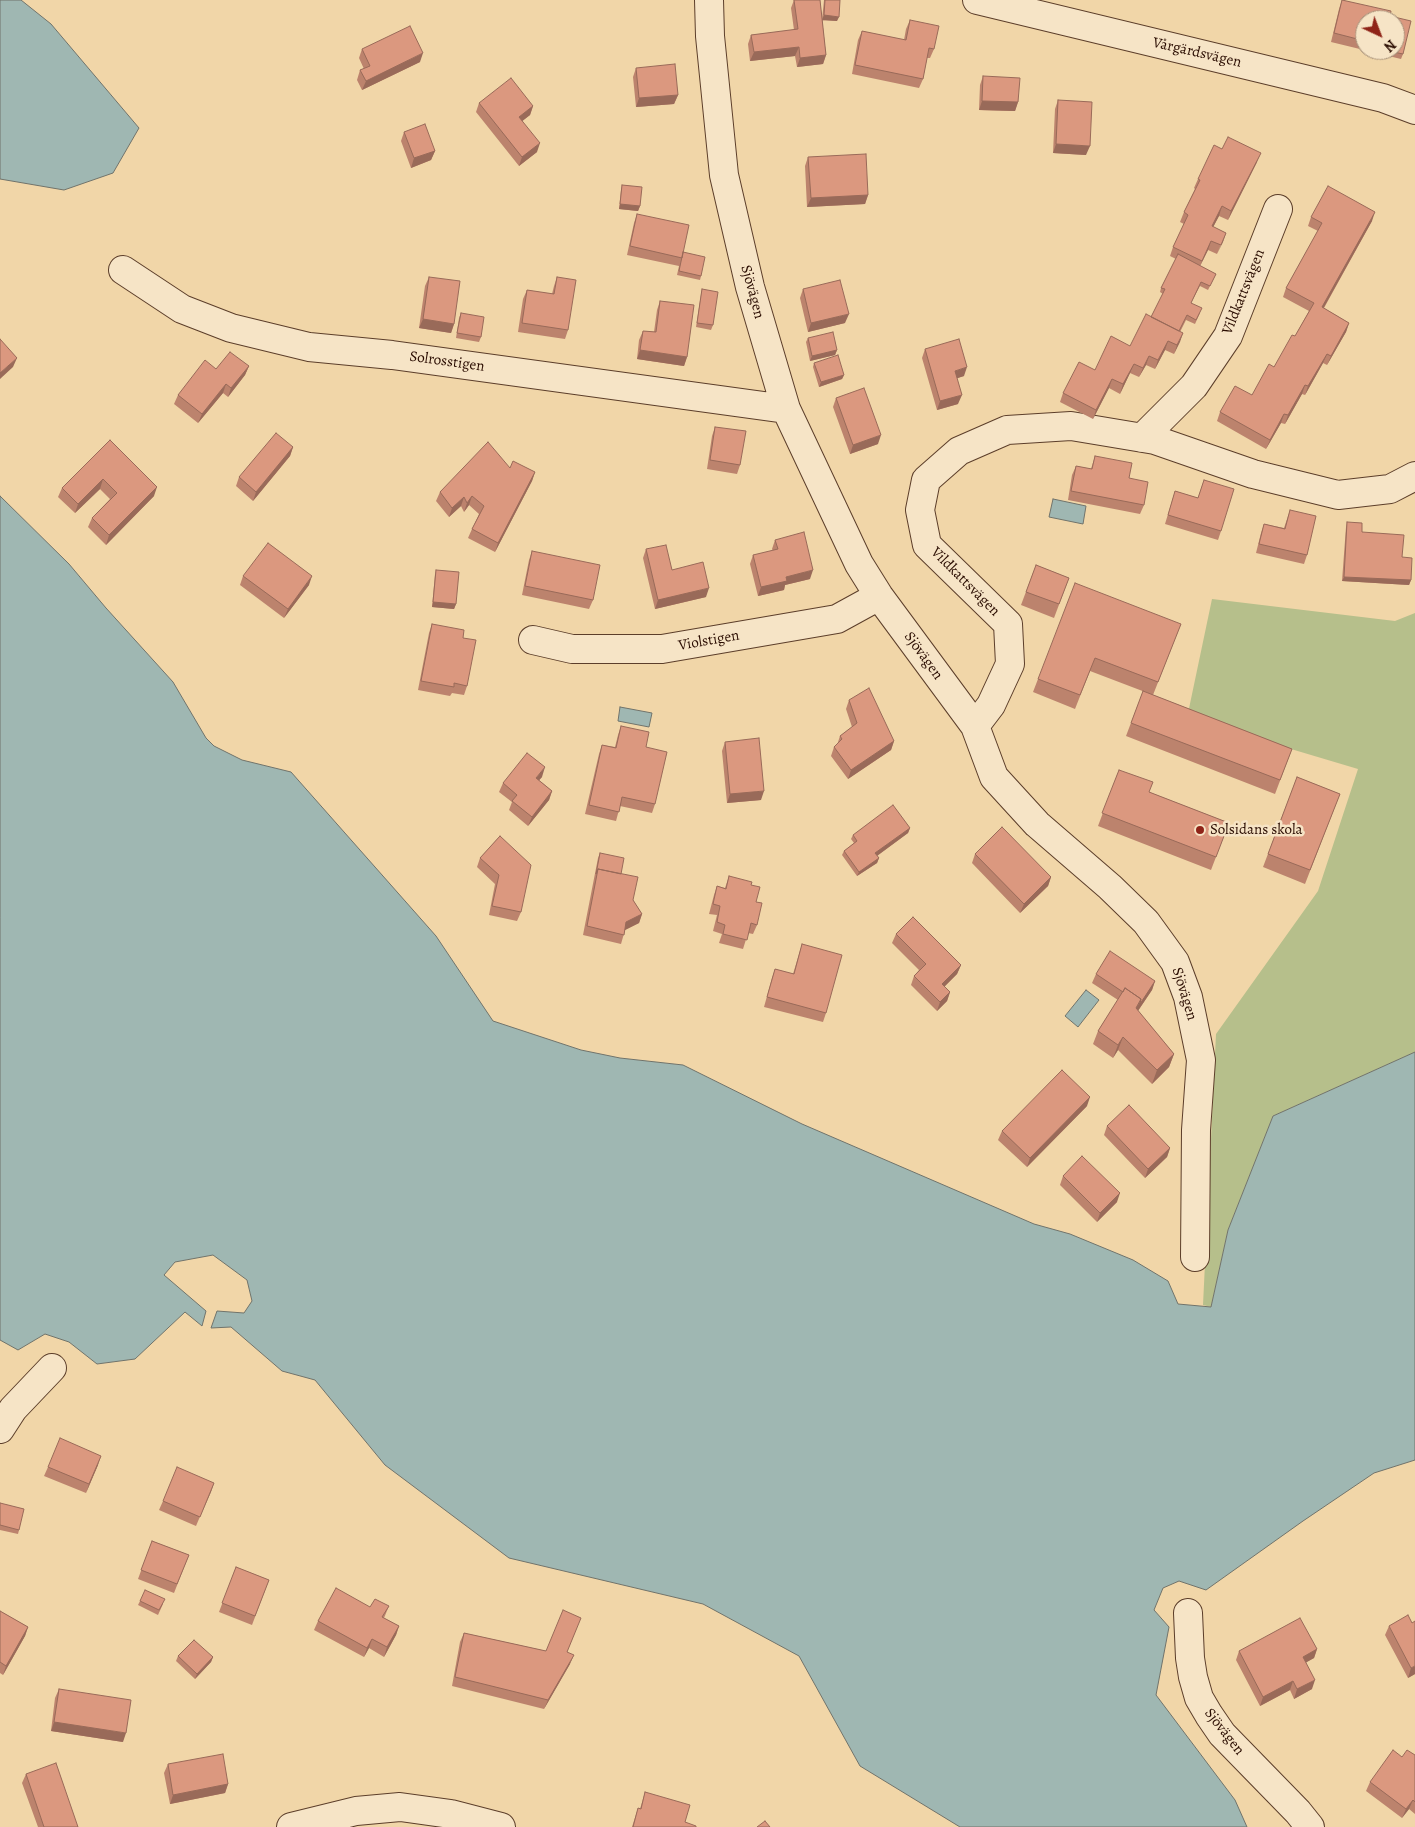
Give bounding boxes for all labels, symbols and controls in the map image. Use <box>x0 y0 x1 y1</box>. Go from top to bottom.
north arrow <box>1355 10 1405 60</box>
street label: Vårgärdsvägen <box>1151 34 1243 72</box>
text: N <box>1380 35 1400 56</box>
street label: Vildkattsvägen <box>1219 247 1269 337</box>
street label: Sjövägen <box>736 263 768 321</box>
street label: Solrosstigen <box>408 348 486 376</box>
street label: Vildkattsvägen <box>927 544 1003 620</box>
street label: Violstigen <box>677 627 741 655</box>
street label: Sjövägen <box>900 629 946 683</box>
place label: Solsidans skola <box>1210 821 1303 839</box>
marker: Solsidans skola <box>1194 824 1206 836</box>
street label: Sjövägen <box>1167 965 1201 1023</box>
street label: Sjövägen <box>1200 1705 1248 1759</box>

